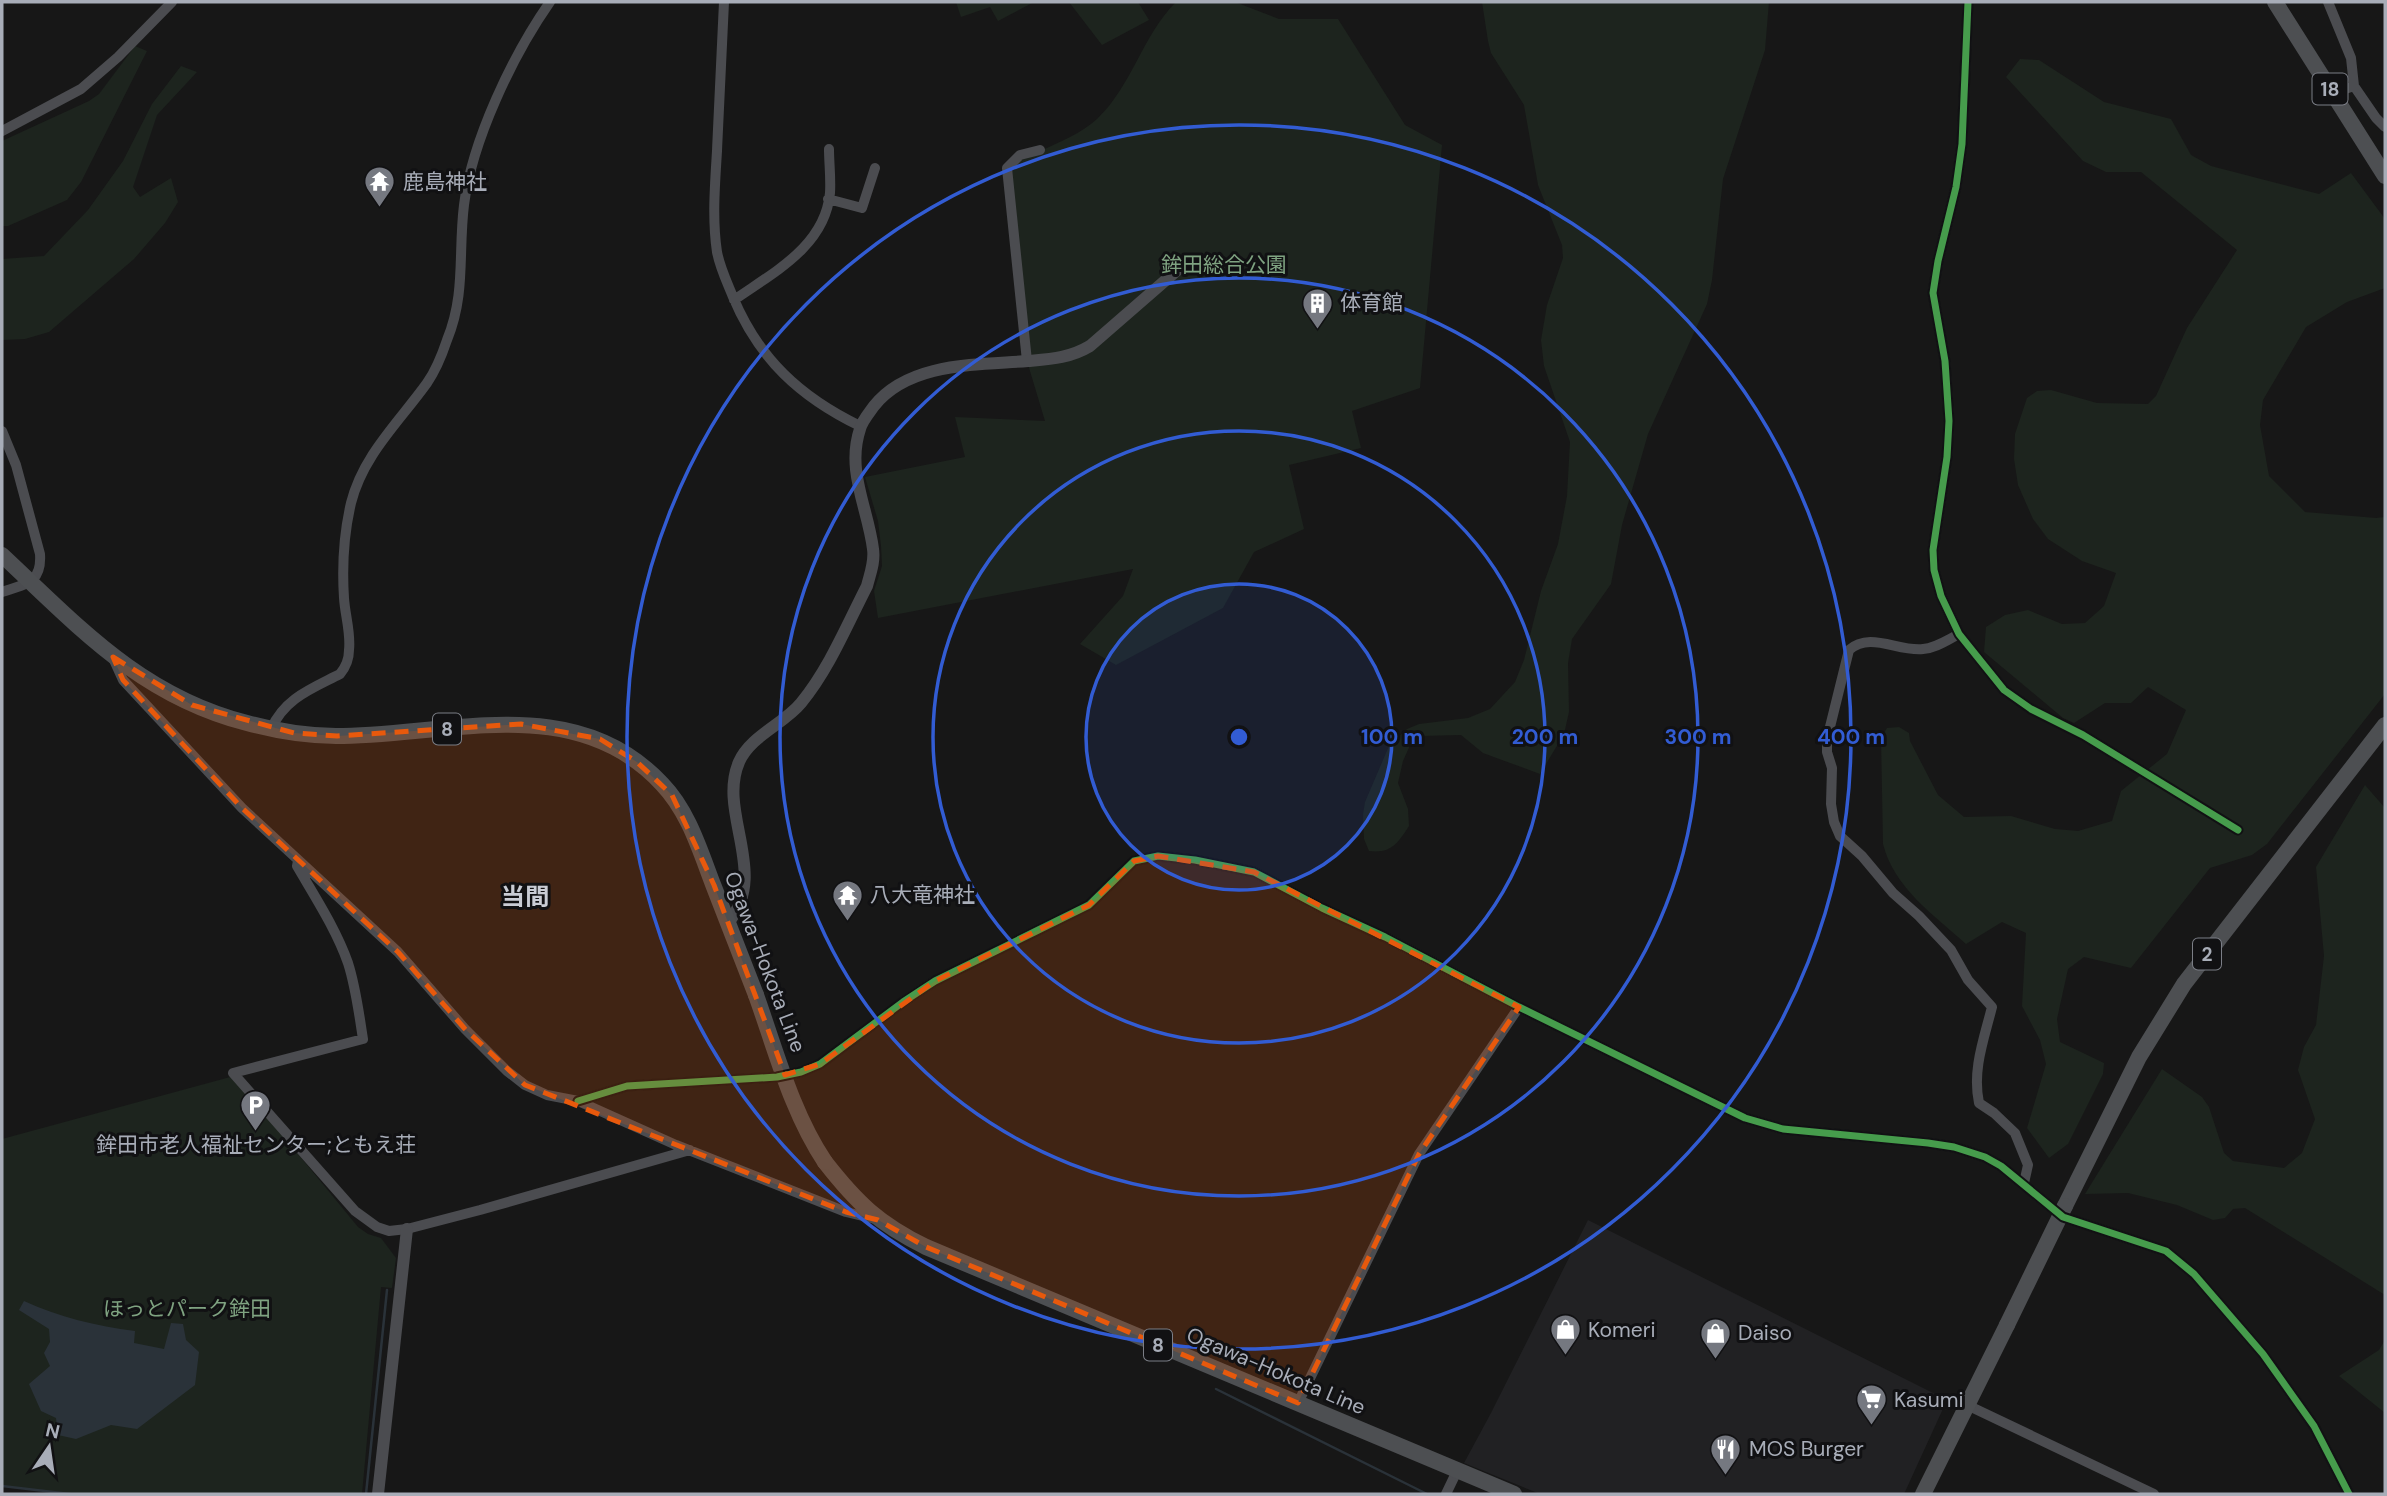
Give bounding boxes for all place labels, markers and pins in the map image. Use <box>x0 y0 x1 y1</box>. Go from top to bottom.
temple icon: 鹿島神社 <box>363 165 397 209</box>
place label: 鹿島神社 <box>403 168 487 196</box>
building icon: 体育館 <box>1300 286 1334 330</box>
place label: 体育館 <box>1340 289 1403 317</box>
centre of rings <box>1227 725 1251 749</box>
temple icon: 八大竜神社 <box>830 878 864 922</box>
place label: 八大竜神社 <box>870 881 975 909</box>
parking icon: 鉾田市老人福祉センター;ともえ荘 <box>239 1088 273 1132</box>
place label: 鉾田市老人福祉センター;ともえ荘 <box>96 1131 416 1159</box>
shop icon: Komeri <box>1548 1313 1582 1357</box>
place label: Komeri <box>1588 1316 1655 1344</box>
shop icon: Daiso <box>1698 1316 1732 1360</box>
place label: Daiso <box>1738 1319 1792 1347</box>
supermarket icon: Kasumi <box>1854 1383 1888 1427</box>
place label: Kasumi <box>1894 1386 1964 1414</box>
restaurant icon: MOS Burger <box>1709 1432 1743 1476</box>
place label: MOS Burger <box>1749 1435 1864 1463</box>

